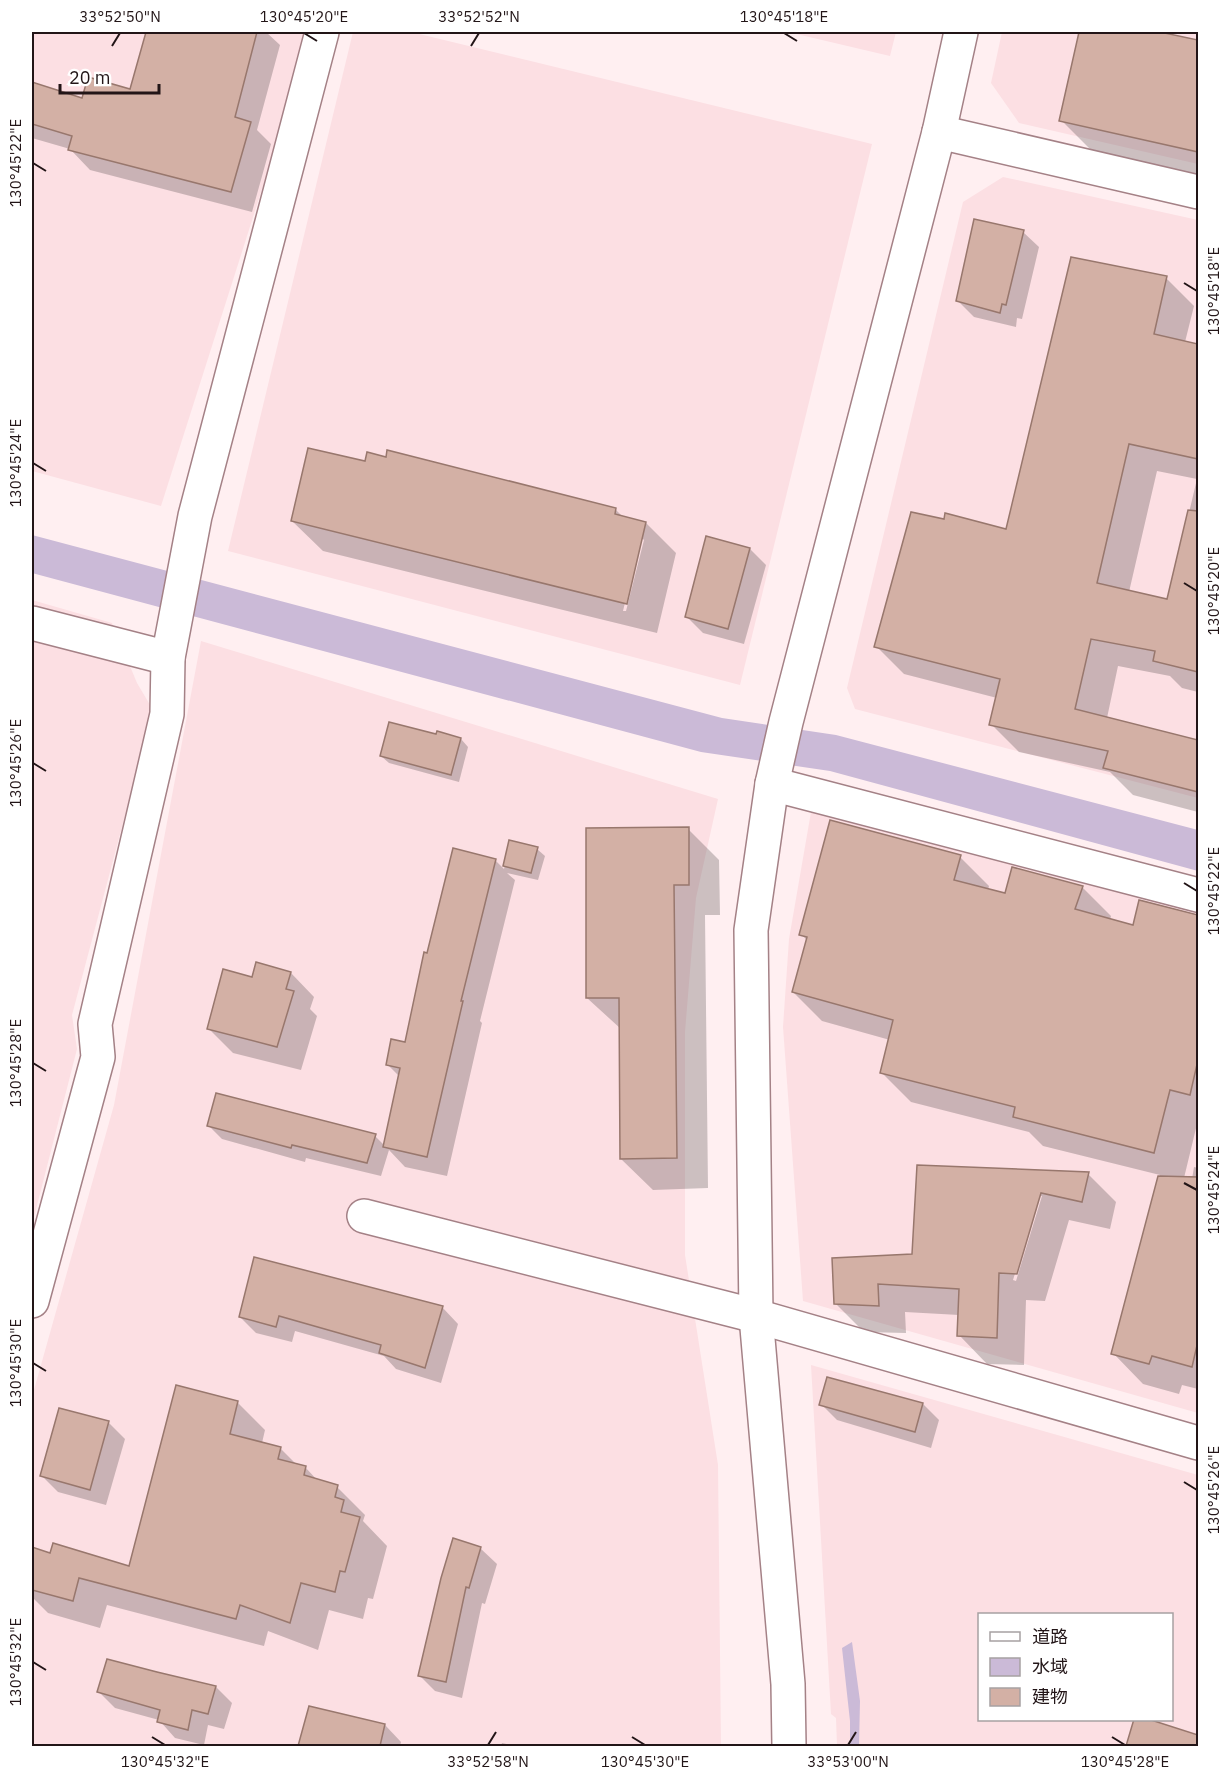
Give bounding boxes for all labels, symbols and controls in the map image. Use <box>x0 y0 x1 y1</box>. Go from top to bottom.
text: 33°52'50"N <box>79 7 161 26</box>
text: 130°45'20"E <box>260 7 348 26</box>
text: 33°52'52"N <box>438 7 520 26</box>
text: 130°45'18"E <box>740 7 828 26</box>
scale bar <box>60 57 159 95</box>
text: 20 m <box>69 66 111 89</box>
text: 130°45'22"E <box>6 119 25 207</box>
text: 130°45'18"E <box>1204 247 1223 335</box>
text: 130°45'24"E <box>6 419 25 507</box>
text: 130°45'20"E <box>1204 547 1223 635</box>
text: 130°45'26"E <box>6 719 25 807</box>
text: 130°45'22"E <box>1204 847 1223 935</box>
text: 130°45'28"E <box>6 1019 25 1107</box>
text: 130°45'24"E <box>1204 1146 1223 1234</box>
text: 130°45'30"E <box>6 1319 25 1407</box>
text: 130°45'26"E <box>1204 1446 1223 1534</box>
legend <box>978 1613 1173 1721</box>
text: 130°45'32"E <box>6 1618 25 1706</box>
text: 道路 <box>1032 1625 1068 1648</box>
text: 水域 <box>1032 1655 1068 1678</box>
text: 建物 <box>1032 1685 1068 1708</box>
text: 130°45'32"E <box>121 1752 209 1771</box>
text: 33°52'58"N <box>447 1752 529 1771</box>
text: 130°45'30"E <box>601 1752 689 1771</box>
text: 33°53'00"N <box>807 1752 889 1771</box>
text: 130°45'28"E <box>1081 1752 1169 1771</box>

